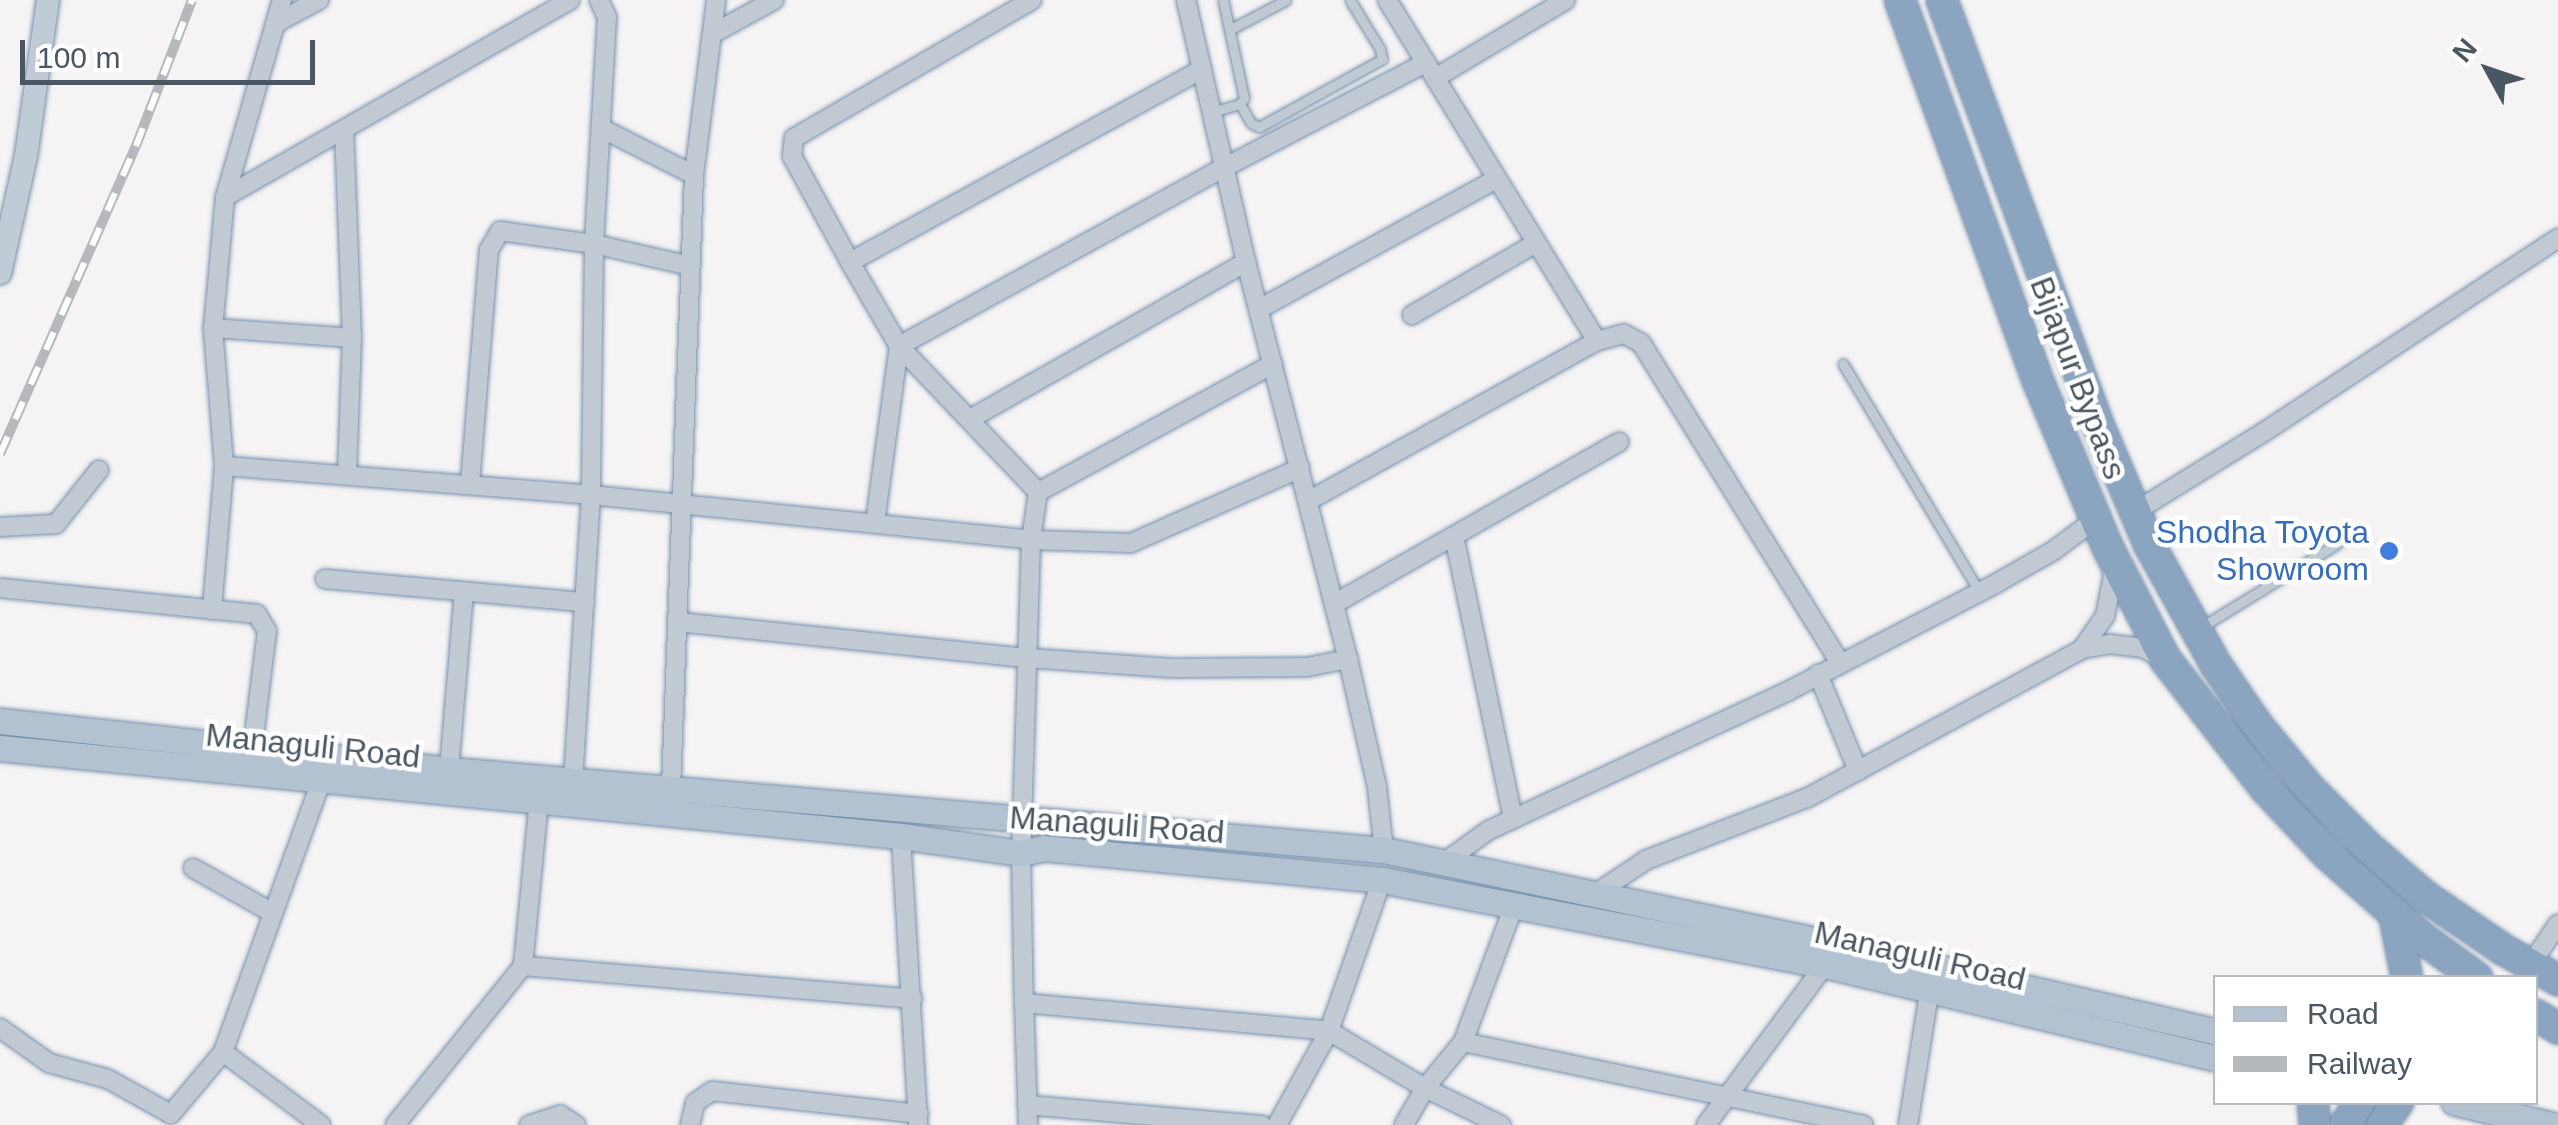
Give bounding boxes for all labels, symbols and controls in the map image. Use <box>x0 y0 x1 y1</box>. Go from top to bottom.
scale bar <box>25 20 320 82</box>
north arrow <box>2438 20 2538 120</box>
text: N <box>2446 33 2483 68</box>
text: 100 m <box>37 41 120 74</box>
street label: Bijapur Bypass <box>2022 271 2134 485</box>
place label: Shodha Toyota Showroom <box>2156 514 2369 589</box>
marker: Shodha Toyota Showroom <box>2378 540 2400 562</box>
street label: Managuli Road <box>204 716 422 776</box>
street label: Managuli Road <box>1008 798 1226 852</box>
street label: Managuli Road <box>1811 913 2029 999</box>
legend <box>2213 975 2538 1105</box>
text: Road <box>2307 997 2379 1030</box>
text: Railway <box>2307 1047 2412 1080</box>

